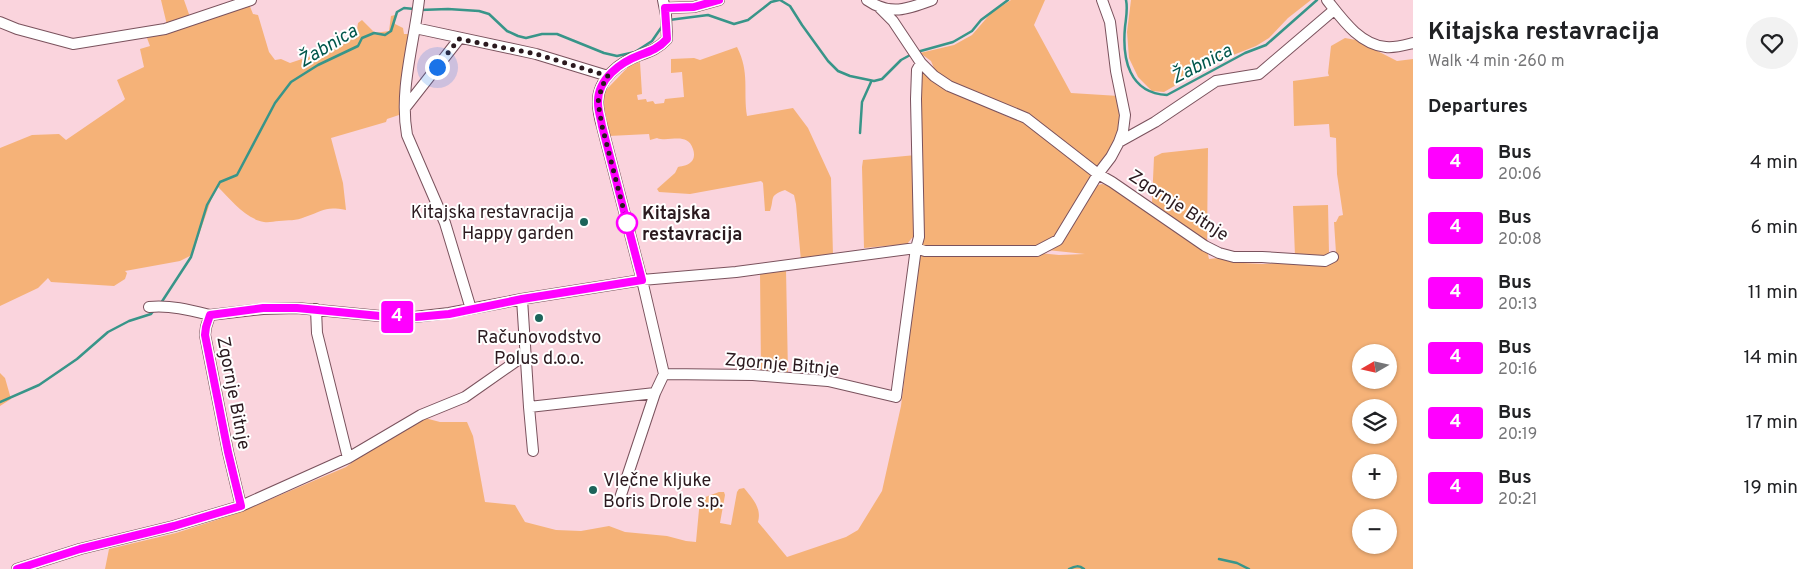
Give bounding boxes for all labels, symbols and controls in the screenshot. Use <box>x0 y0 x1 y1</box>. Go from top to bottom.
button: heart <box>1746 17 1798 69</box>
text: Kitajska restavracija <box>1428 18 1659 48</box>
water label: Žabnica <box>293 19 362 74</box>
water label: Žabnica <box>1167 38 1237 90</box>
text: Walk · 4 min · 260 m <box>1428 52 1564 72</box>
your location <box>425 55 450 80</box>
text: Departures <box>1428 95 1528 119</box>
text: Bus <box>1498 141 1532 165</box>
text: 4 <box>1450 151 1461 174</box>
text: 4 min <box>1750 151 1798 175</box>
street label: Zgornje Bitnje <box>1124 165 1233 247</box>
text: 20:06 <box>1498 165 1542 185</box>
place label: Kitajska restavracija Happy garden <box>411 202 574 246</box>
place label: Kitajska restavracija <box>642 203 742 247</box>
text: Bus <box>1498 206 1532 230</box>
marker: Kitajska restavracija <box>616 212 638 234</box>
marker: Kitajska restavracija Happy garden <box>578 216 590 228</box>
text: 4 <box>1450 216 1461 239</box>
text: 6 min <box>1751 216 1798 240</box>
text: 20:08 <box>1498 230 1542 250</box>
text: Bus <box>1498 271 1532 295</box>
text: 4 <box>1450 281 1461 304</box>
text: 11 min <box>1748 281 1798 305</box>
text: 20:13 <box>1498 295 1537 315</box>
line badge: 4 <box>381 301 413 333</box>
text: 4 <box>391 305 403 328</box>
marker: Računovodstvo Polus d.o.o. <box>533 312 545 324</box>
place label: Računovodstvo Polus d.o.o. <box>477 327 601 371</box>
street label: Zgornje Bitnje <box>210 335 255 452</box>
text: Bus <box>1498 336 1532 360</box>
north arrow <box>1352 344 1398 389</box>
map controls <box>1352 344 1397 554</box>
text: 4 <box>1450 346 1461 369</box>
text: 14 min <box>1743 346 1798 370</box>
street label: Zgornje Bitnje <box>724 349 840 382</box>
text: 20:16 <box>1498 360 1537 380</box>
button: layers <box>1352 399 1397 444</box>
text: Bus <box>1498 401 1532 425</box>
text: 4 <box>1450 411 1461 434</box>
text: 17 min <box>1746 411 1798 435</box>
text: 20:19 <box>1498 425 1537 445</box>
button: + <box>1352 454 1397 499</box>
text: Bus <box>1498 466 1532 490</box>
place label: Vlečne kljuke Boris Drole s.p. <box>603 470 723 514</box>
text: 4 <box>1450 476 1461 499</box>
text: 19 min <box>1743 476 1798 500</box>
marker: Vlečne kljuke Boris Drole s.p. <box>587 484 599 496</box>
text: 20:21 <box>1498 490 1537 510</box>
button: − <box>1352 509 1397 554</box>

